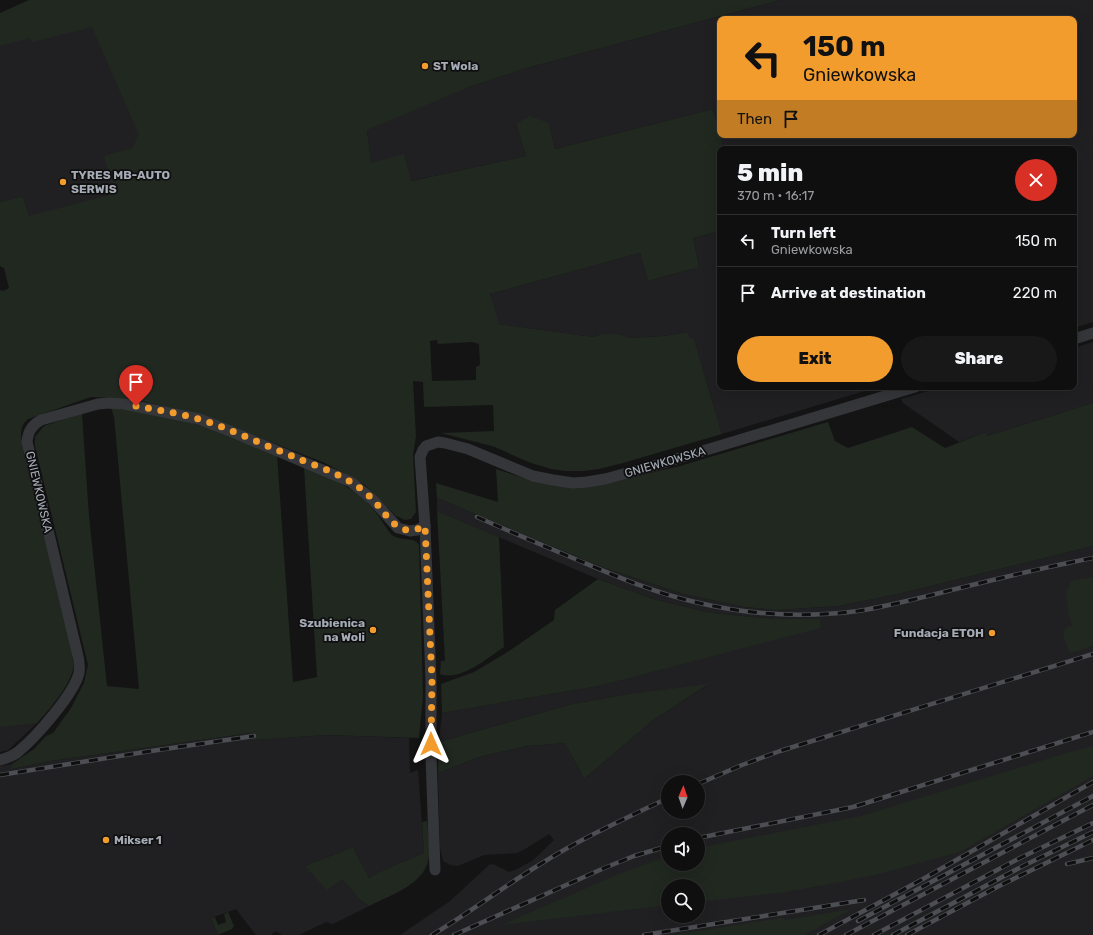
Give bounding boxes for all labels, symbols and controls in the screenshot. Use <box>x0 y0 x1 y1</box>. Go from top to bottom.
text: 150 m <box>803 30 886 63</box>
icon: left <box>737 32 789 84</box>
place label: ST Wola <box>433 59 478 73</box>
marker: ST Wola <box>420 61 430 71</box>
text: Gniewkowska <box>803 64 916 86</box>
icon: arrive <box>780 108 802 130</box>
text: Then <box>737 110 772 128</box>
text: 5 min <box>737 159 803 187</box>
button: close <box>1015 159 1057 201</box>
place label: TYRES MB-AUTO SERWIS <box>71 168 170 196</box>
marker: TYRES MB-AUTO SERWIS <box>58 177 68 187</box>
text: 370 m · 16:17 <box>737 188 814 203</box>
text: Turn left <box>771 224 836 242</box>
icon: left <box>737 230 759 252</box>
text: 150 m <box>1015 232 1057 250</box>
text: Gniewkowska <box>771 242 853 257</box>
icon: arrive <box>737 282 759 304</box>
text: Arrive at destination <box>771 284 926 302</box>
text: 220 m <box>1013 284 1057 302</box>
button: Exit <box>737 336 893 382</box>
button: Share <box>901 336 1057 382</box>
pin <box>119 365 153 406</box>
icon: arrive <box>125 371 147 393</box>
street label: GNIEWKOWSKA <box>623 444 707 480</box>
street label: GNIEWKOWSKA <box>23 450 55 534</box>
place label: Szubienica na Woli <box>299 616 365 644</box>
marker: Szubienica na Woli <box>368 625 378 635</box>
place label: Fundacja ETOH <box>894 626 984 640</box>
marker: Fundacja ETOH <box>987 628 997 638</box>
position arrow <box>410 723 452 765</box>
north arrow <box>661 775 705 819</box>
map controls <box>661 775 705 923</box>
button: sound <box>661 827 705 871</box>
place label: Mikser 1 <box>114 833 162 847</box>
marker: Mikser 1 <box>101 835 111 845</box>
button: search <box>661 879 705 923</box>

